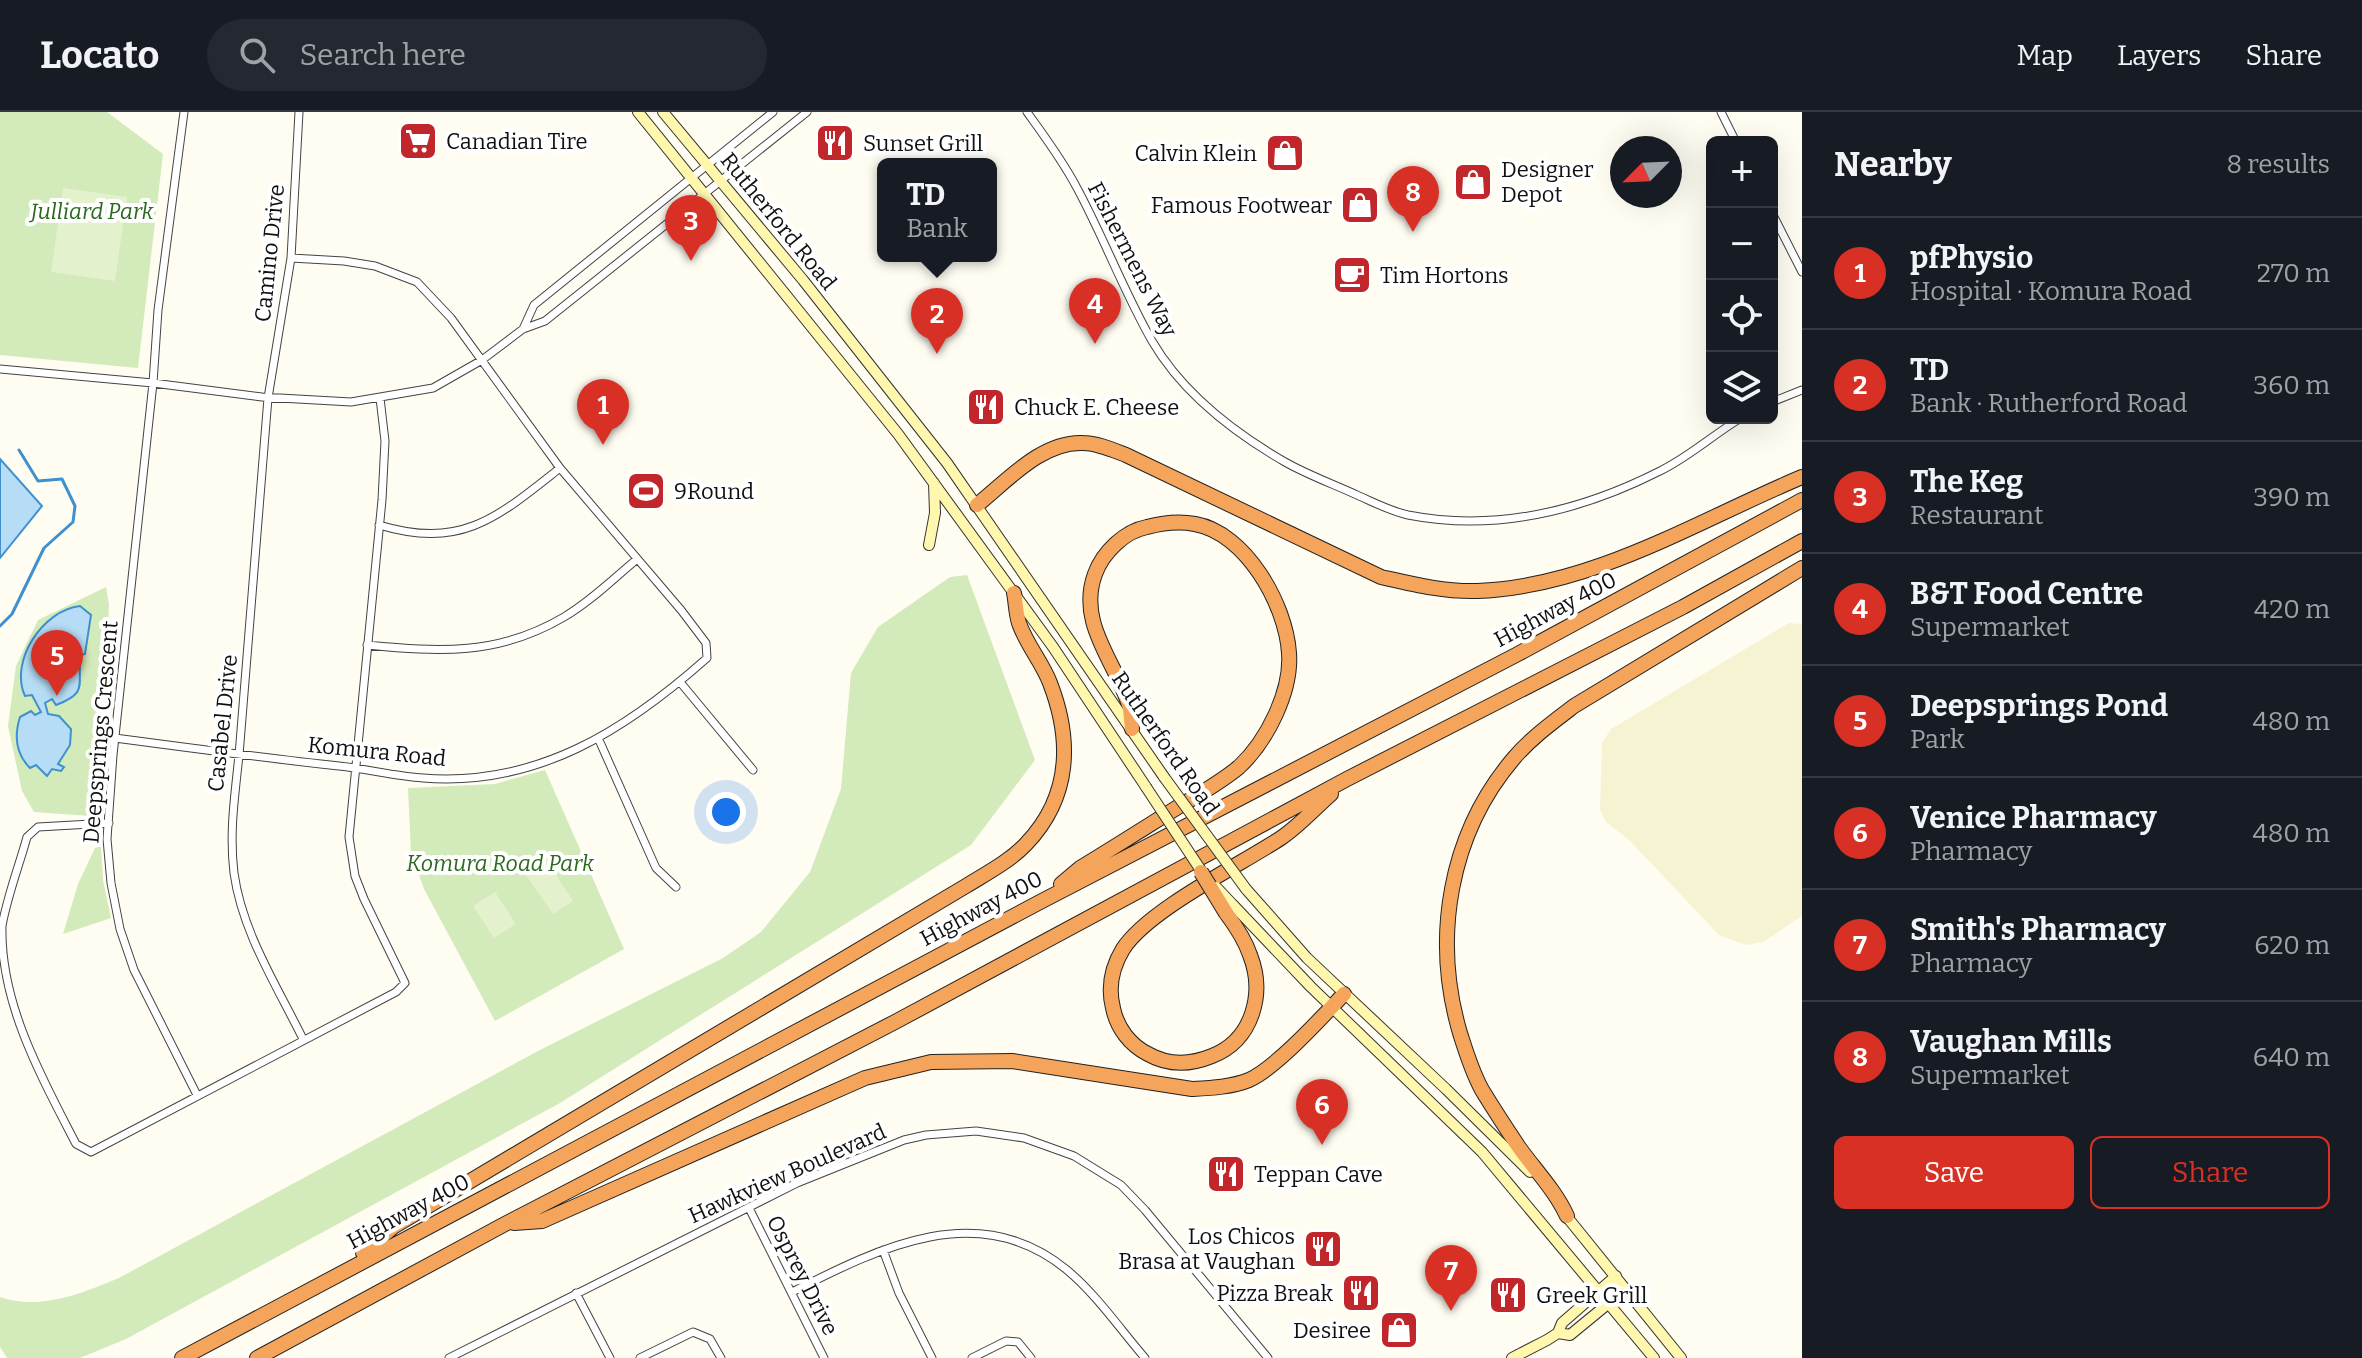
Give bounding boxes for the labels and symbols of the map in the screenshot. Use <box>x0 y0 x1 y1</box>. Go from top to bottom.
supermarket icon: Canadian Tire <box>397 120 439 162</box>
restaurant icon: Sunset Grill <box>814 122 856 164</box>
place label: Canadian Tire <box>446 128 588 155</box>
place label: Sunset Grill <box>863 130 983 157</box>
shop icon: Calvin Klein <box>1264 132 1306 174</box>
north arrow <box>1610 136 1682 208</box>
place label: Calvin Klein <box>1135 140 1257 167</box>
street label: Rutherford Road <box>715 147 842 296</box>
place label: Designer Depot <box>1501 156 1594 208</box>
shop icon: Designer Depot <box>1452 161 1494 203</box>
pin: 8 <box>1387 166 1439 232</box>
street label: Fishermens Way <box>1082 177 1183 341</box>
street label: Camino Drive <box>249 183 290 323</box>
shop icon: Famous Footwear <box>1339 184 1381 226</box>
place label: Famous Footwear <box>1151 192 1332 219</box>
pin: 3 <box>665 195 717 261</box>
park label: Julliard Park <box>28 198 155 225</box>
cafe icon: Tim Hortons <box>1331 254 1373 296</box>
place label: Tim Hortons <box>1380 262 1509 289</box>
pin: 4 <box>1069 278 1121 344</box>
pin: 2 <box>911 288 963 354</box>
pin: 1 <box>577 379 629 445</box>
restaurant icon: Chuck E. Cheese <box>965 386 1007 428</box>
place label: Chuck E. Cheese <box>1014 394 1179 421</box>
sports icon: 9Round <box>625 470 667 512</box>
place label: 9Round <box>674 478 754 505</box>
street label: Highway 400 <box>1489 566 1621 653</box>
street label: Deepsprings Crescent <box>77 620 124 845</box>
pin: 5 <box>31 630 83 696</box>
street label: Casabel Drive <box>202 653 243 793</box>
street label: Rutherford Road <box>1106 666 1225 820</box>
street label: Komura Road <box>306 731 448 772</box>
your location <box>706 792 746 832</box>
park label: Komura Road Park <box>406 850 595 877</box>
street label: Highway 400 <box>915 865 1047 952</box>
pin: 6 <box>1296 1079 1348 1145</box>
street label: Hawkview Boulevard <box>684 1118 890 1229</box>
restaurant icon: Teppan Cave <box>1205 1153 1247 1195</box>
place label: Teppan Cave <box>1254 1161 1383 1188</box>
street label: Highway 400 <box>342 1168 474 1255</box>
street label: Osprey Drive <box>761 1211 844 1340</box>
place label: Los Chicos Brasa at Vaughan <box>1118 1223 1295 1275</box>
restaurant icon: Los Chicos Brasa at Vaughan <box>1302 1228 1344 1270</box>
pin: 7 <box>1425 1245 1477 1311</box>
restaurant icon: Pizza Break <box>1340 1272 1382 1314</box>
restaurant icon: Greek Grill <box>1487 1274 1529 1316</box>
place label: Pizza Break <box>1216 1280 1334 1307</box>
place label: Greek Grill <box>1536 1282 1647 1309</box>
shop icon: Desiree <box>1378 1309 1420 1351</box>
place label: Desiree <box>1293 1317 1371 1344</box>

